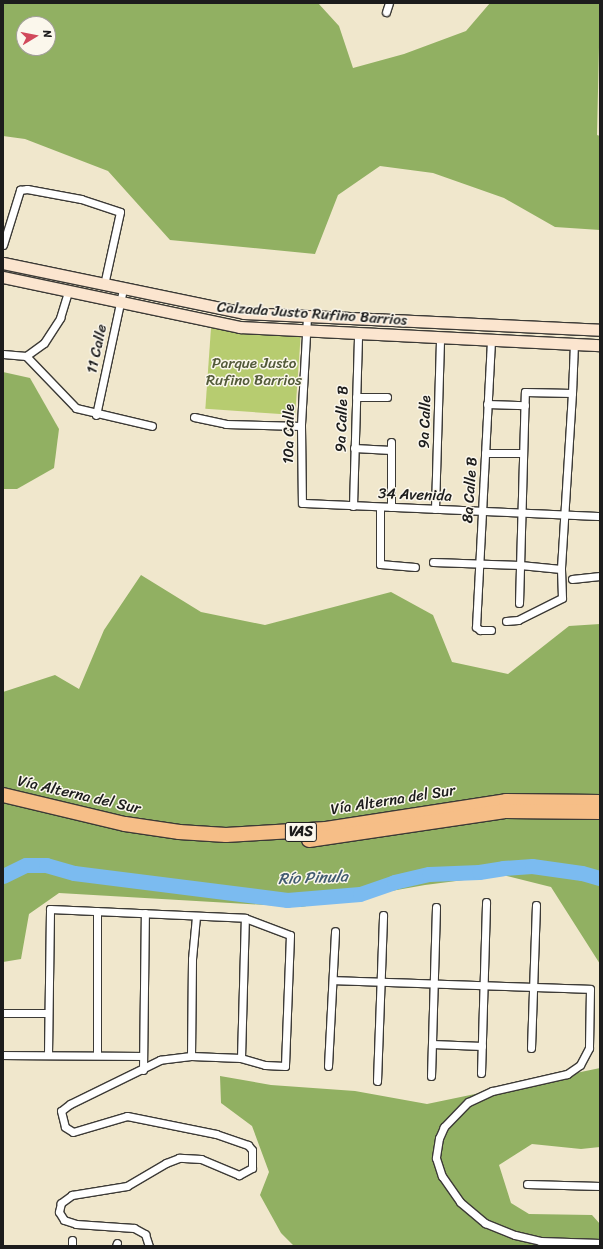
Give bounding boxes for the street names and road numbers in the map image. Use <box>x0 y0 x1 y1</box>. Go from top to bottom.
street label: Calzada Justo Rufino Barrios <box>217 298 407 330</box>
street label: 11 Calle <box>83 323 111 375</box>
street label: 9a Calle B <box>332 385 352 453</box>
street label: 9a Calle <box>415 395 435 449</box>
street label: 10a Calle <box>279 404 299 464</box>
street label: 8a Calle B <box>459 456 481 524</box>
street label: 34 Avenida <box>378 485 452 505</box>
street label: Vía Alterna del Sur <box>16 772 142 818</box>
street label: Vía Alterna del Sur <box>329 781 457 819</box>
road number: VAS <box>284 820 318 844</box>

